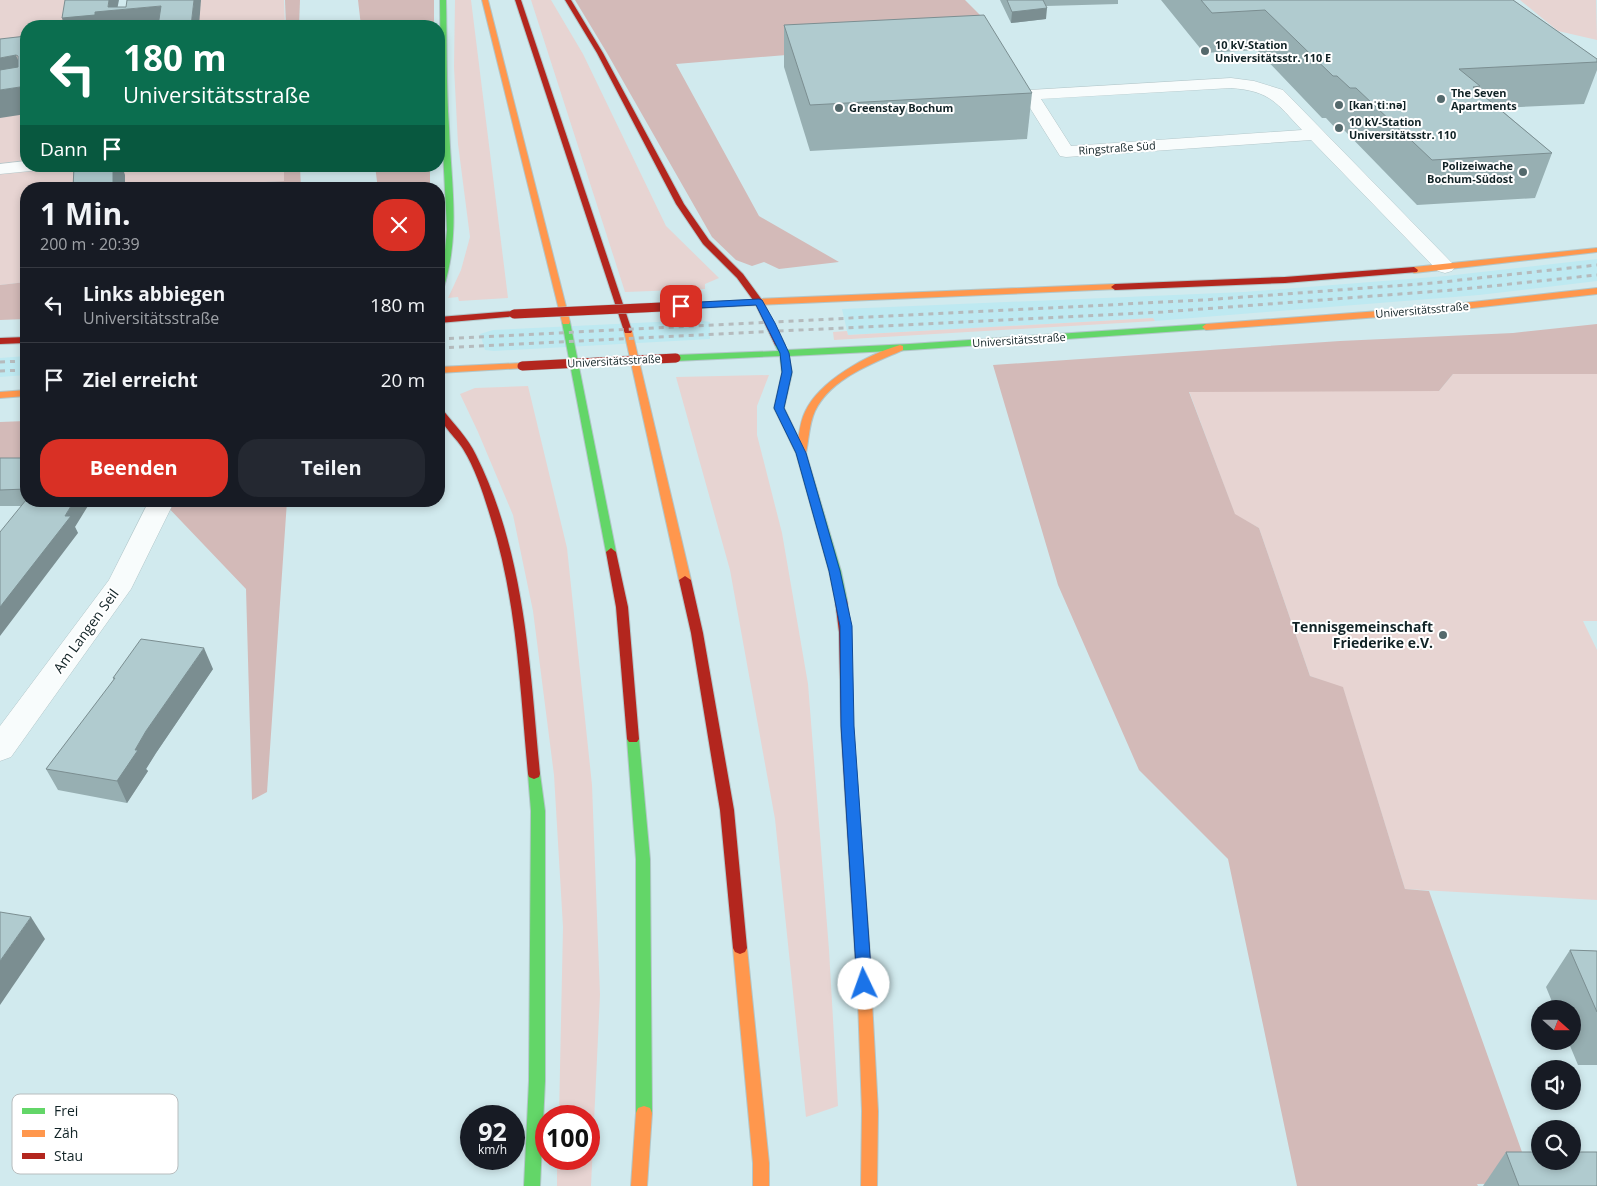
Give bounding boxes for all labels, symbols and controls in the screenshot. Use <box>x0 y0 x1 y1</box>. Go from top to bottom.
text: 180 m <box>123 34 227 81</box>
place label: 10 kV-Station Universitätsstr. 110 E <box>1215 37 1331 65</box>
icon: left <box>40 40 105 105</box>
marker: 10 kV-Station Universitätsstr. 110 E <box>1199 45 1211 57</box>
text: Universitätsstraße <box>123 79 310 109</box>
place label: The Seven Apartments <box>1451 85 1517 113</box>
marker: The Seven Apartments <box>1435 93 1447 105</box>
place label: [kanˈtiːnə] <box>1349 97 1406 112</box>
marker: [kanˈtiːnə] <box>1333 99 1345 111</box>
place label: Greenstay Bochum <box>849 100 953 115</box>
marker: Greenstay Bochum <box>833 102 845 114</box>
place label: 10 kV-Station Universitätsstr. 110 <box>1349 114 1456 142</box>
marker: 10 kV-Station Universitätsstr. 110 <box>1333 122 1345 134</box>
icon: arrive <box>98 135 126 163</box>
text: Dann <box>40 136 88 162</box>
street label: Ringstraße Süd <box>1078 137 1156 158</box>
place label: Polizeiwache Bochum-Südost <box>1427 158 1513 186</box>
marker: Polizeiwache Bochum-Südost <box>1517 166 1529 178</box>
text: 1 Min. <box>40 193 131 234</box>
button: close <box>373 199 425 251</box>
text: 200 m · 20:39 <box>40 233 140 255</box>
text: Links abbiegen <box>83 281 225 307</box>
pin <box>660 285 702 327</box>
icon: left <box>40 291 68 319</box>
text: 180 m <box>370 292 425 318</box>
icon: arrive <box>667 292 695 320</box>
street label: Universitätsstraße <box>1375 298 1469 321</box>
text: Universitätsstraße <box>83 307 219 329</box>
street label: Universitätsstraße <box>972 329 1066 350</box>
street label: Universitätsstraße <box>567 351 661 370</box>
icon: arrive <box>40 366 68 394</box>
text: Ziel erreicht <box>83 367 198 393</box>
text: 20 m <box>381 367 425 393</box>
button: Beenden <box>40 439 228 497</box>
button: Teilen <box>238 439 425 497</box>
street label: Am Langen Seil <box>49 585 123 677</box>
place label: Tennisgemeinschaft Friederike e.V. <box>1292 617 1433 652</box>
marker: Tennisgemeinschaft Friederike e.V. <box>1437 629 1449 641</box>
position arrow <box>837 957 889 1009</box>
north arrow <box>1531 1000 1581 1050</box>
map controls <box>1531 1000 1581 1170</box>
button: sound <box>1531 1060 1581 1110</box>
legend <box>12 1094 178 1174</box>
text: Frei <box>54 1101 78 1120</box>
speed limit sign: 100 <box>535 1105 600 1170</box>
text: 92 <box>478 1114 507 1148</box>
button: search <box>1531 1120 1581 1170</box>
text: Zäh <box>54 1123 78 1142</box>
text: km/h <box>478 1141 507 1158</box>
text: Stau <box>54 1146 83 1165</box>

